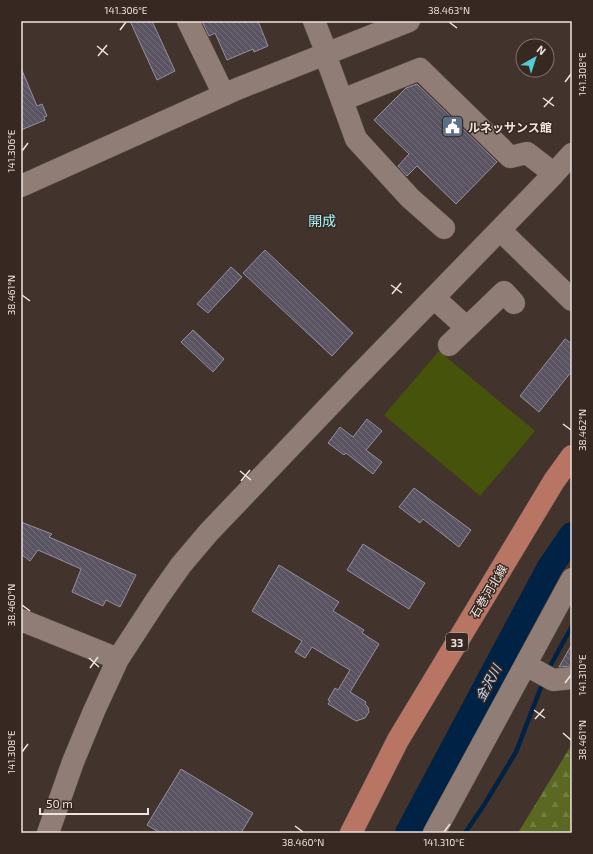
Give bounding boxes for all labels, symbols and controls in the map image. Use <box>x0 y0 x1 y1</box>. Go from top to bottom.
text: 141.306°E <box>105 4 148 16</box>
text: 38.463°N <box>428 4 470 16</box>
north arrow <box>515 38 555 78</box>
text: N <box>534 42 549 57</box>
text: 141.308°E <box>576 52 588 96</box>
public building icon: ルネッサンス館 <box>439 114 465 140</box>
place label: ルネッサンス館 <box>468 120 552 134</box>
text: 141.306°E <box>5 129 17 172</box>
district label: 開成 <box>308 212 336 229</box>
text: 38.461°N <box>5 275 17 315</box>
text: 38.462°N <box>576 409 588 451</box>
street label: 石巻河北線 <box>467 562 509 620</box>
text: 38.460°N <box>5 584 17 626</box>
road number: 33 <box>446 633 468 651</box>
text: 141.310°E <box>576 654 588 696</box>
water label: 金沢川 <box>472 660 505 704</box>
text: 38.461°N <box>576 720 588 760</box>
text: 141.308°E <box>5 730 17 774</box>
scale bar <box>40 790 148 816</box>
text: 50 m <box>46 796 73 810</box>
text: 38.460°N <box>282 836 324 848</box>
text: 141.310°E <box>423 836 465 848</box>

